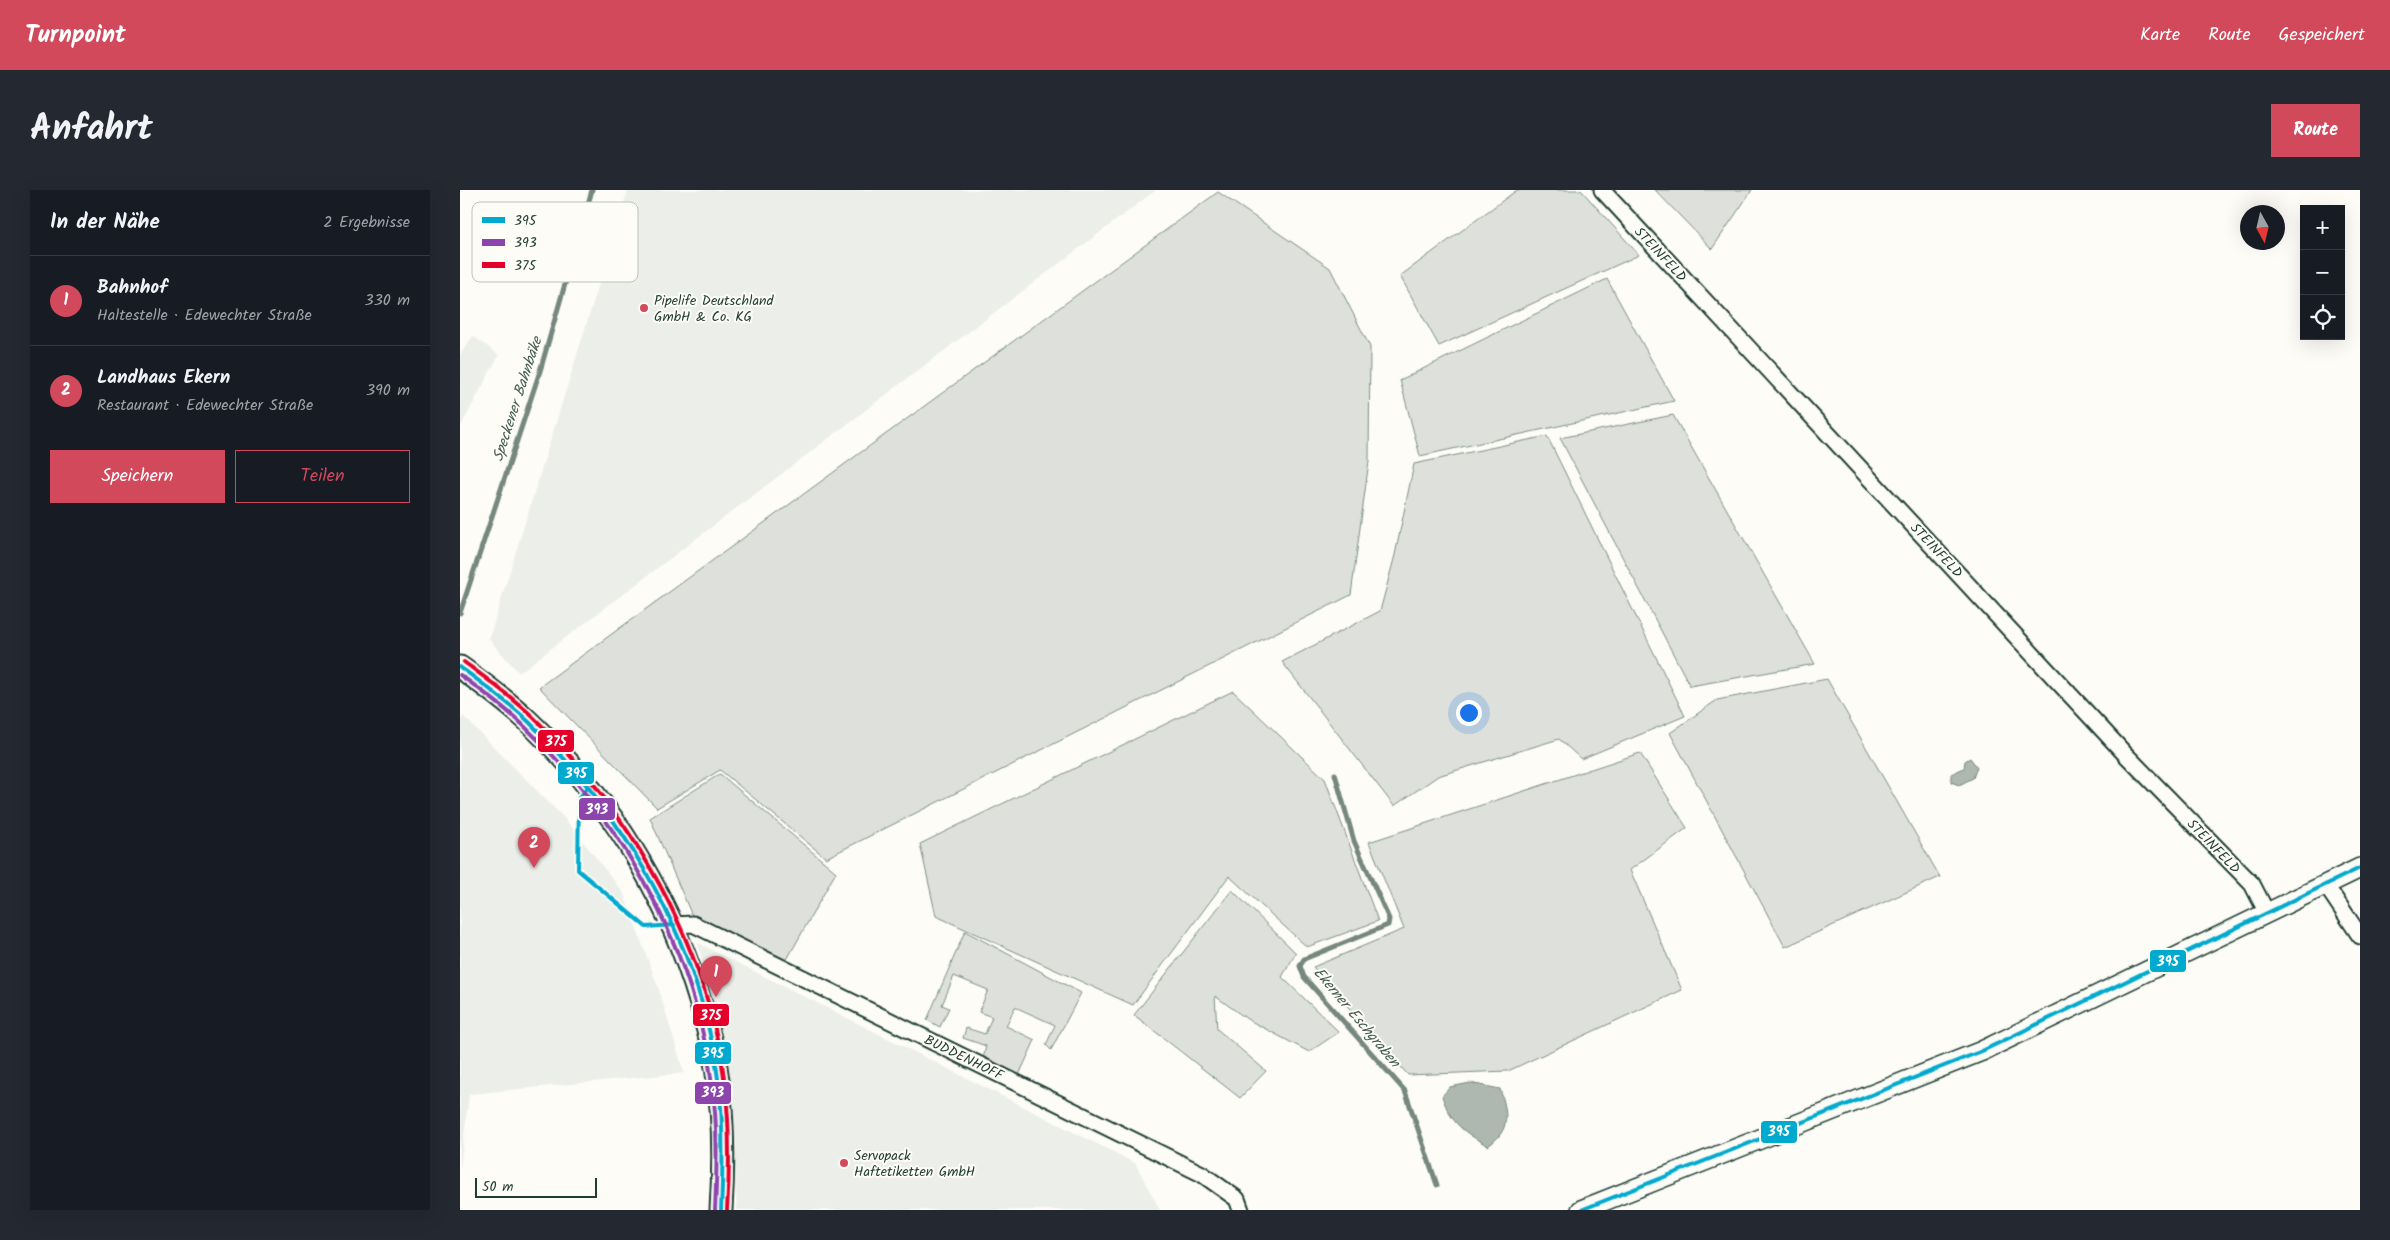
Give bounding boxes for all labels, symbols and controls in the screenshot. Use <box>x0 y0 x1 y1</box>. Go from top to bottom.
text: Turnpoint <box>25 16 126 55</box>
text: Karte <box>2140 21 2180 50</box>
text: Route <box>2208 21 2251 50</box>
text: Gespeichert <box>2279 21 2365 50</box>
text: Anfahrt <box>30 102 153 158</box>
button: Route <box>2271 104 2360 157</box>
legend <box>472 202 638 282</box>
north arrow <box>2240 205 2285 250</box>
map controls <box>2300 205 2345 340</box>
button: + <box>2300 205 2345 250</box>
text: In der Nähe <box>50 206 160 239</box>
text: 2 Ergebnisse <box>323 210 410 235</box>
text: 395 <box>514 210 538 232</box>
street label: STEINFELD <box>1629 222 1692 287</box>
text: 393 <box>514 232 537 254</box>
button: − <box>2300 250 2345 295</box>
text: 375 <box>514 255 537 277</box>
text: Bahnhof <box>97 273 167 303</box>
text: 1 <box>64 288 68 313</box>
text: 330 m <box>365 288 410 313</box>
place label: Pipelife Deutschland GmbH & Co. KG <box>654 290 775 328</box>
button: locate <box>2300 295 2345 340</box>
marker: Pipelife Deutschland GmbH & Co. KG <box>638 302 650 314</box>
text: Haltestelle · Edewechter Straße <box>97 303 312 328</box>
water label: Speckener Bahnbäke <box>487 333 550 465</box>
text: Landhaus Ekern <box>97 363 230 393</box>
text: 2 <box>61 378 71 403</box>
text: 390 m <box>366 378 410 403</box>
text: Restaurant · Edewechter Straße <box>97 393 313 418</box>
button: Speichern <box>50 450 225 503</box>
button: Teilen <box>235 450 410 503</box>
street label: STEINFELD <box>1905 518 1968 583</box>
your location <box>1456 700 1482 726</box>
line badge: 375 <box>537 729 575 753</box>
text: 375 <box>544 731 569 753</box>
line badge: 395 <box>557 761 595 785</box>
text: 395 <box>564 763 589 785</box>
line badge: 393 <box>578 797 616 821</box>
text: 393 <box>585 799 609 821</box>
street label: STEINFELD <box>2181 814 2245 879</box>
pin: 2 <box>518 827 550 868</box>
line badge: 395 <box>2149 949 2187 973</box>
text: 395 <box>2156 951 2181 973</box>
pin: 1 <box>700 956 732 997</box>
water label: Ekerner Eschgraben <box>1307 962 1406 1074</box>
line badge: 375 <box>692 1003 730 1027</box>
text: 375 <box>699 1005 724 1027</box>
street label: BUDDENHOFF <box>920 1029 1008 1087</box>
line badge: 395 <box>694 1041 732 1065</box>
text: 395 <box>701 1043 726 1065</box>
line badge: 393 <box>694 1081 732 1105</box>
text: 393 <box>701 1082 725 1104</box>
line badge: 395 <box>1760 1120 1798 1144</box>
text: 395 <box>1767 1121 1792 1143</box>
place label: Servopack Haftetiketten GmbH <box>854 1145 975 1183</box>
marker: Servopack Haftetiketten GmbH <box>838 1157 850 1169</box>
scale bar <box>475 1175 598 1198</box>
text: 50 m <box>482 1176 513 1198</box>

